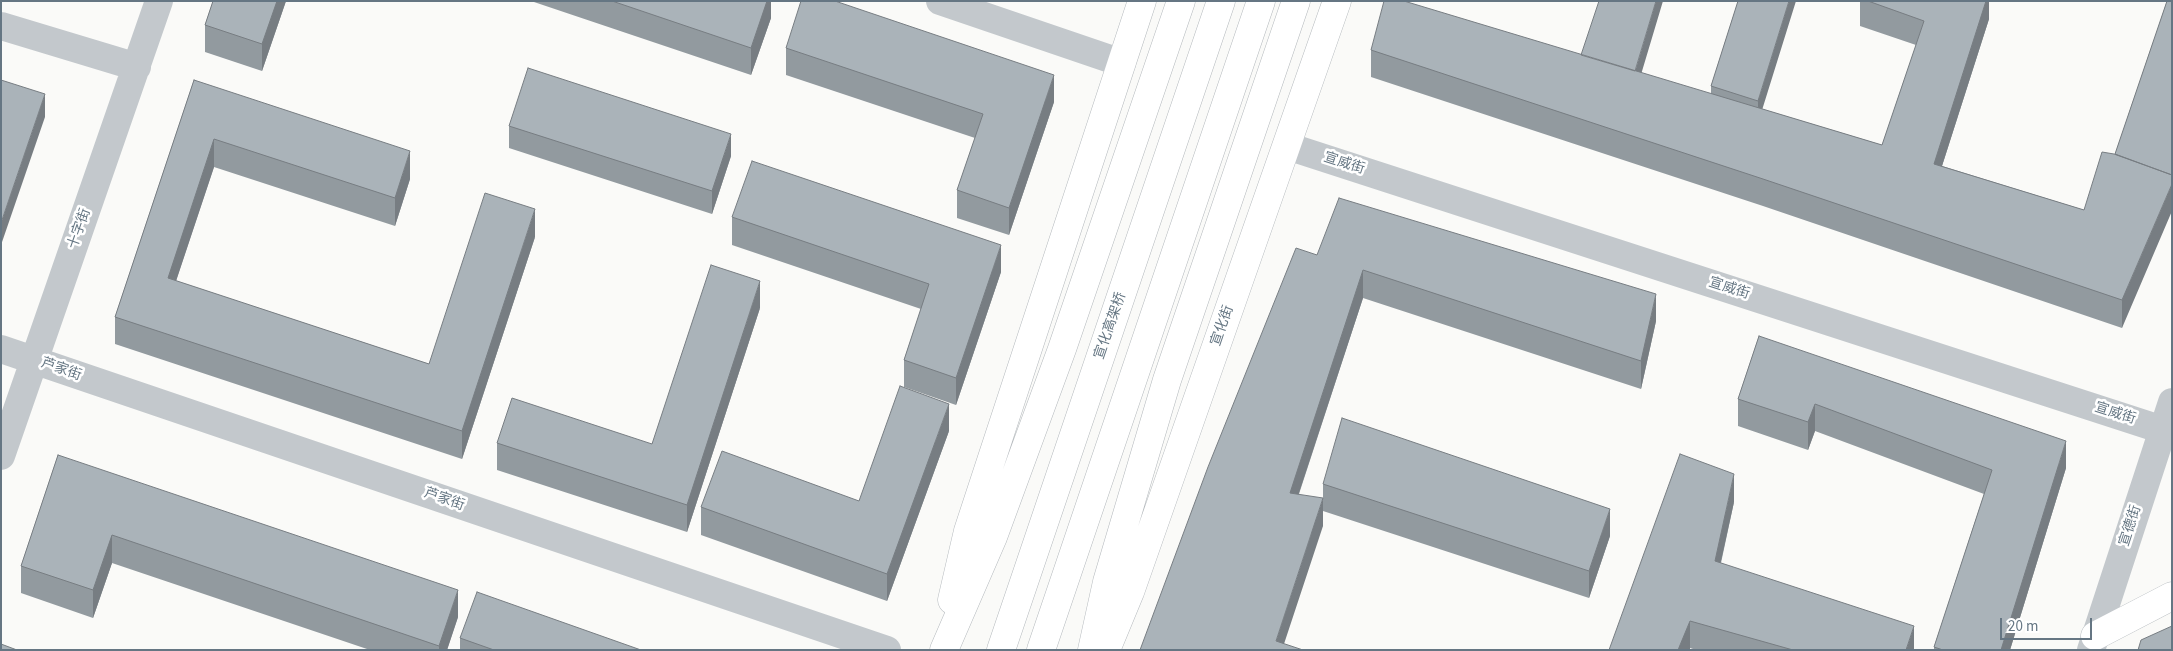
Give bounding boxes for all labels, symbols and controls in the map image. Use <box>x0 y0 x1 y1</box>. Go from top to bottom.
street label: 宣威街 <box>1321 150 1367 178</box>
street label: 十字街 <box>65 206 95 252</box>
street label: 宣威街 <box>1706 275 1752 303</box>
street label: 宣化高架桥 <box>1092 290 1130 362</box>
street label: 宣化街 <box>1208 303 1238 349</box>
street label: 芦家街 <box>38 355 84 385</box>
street label: 宣威街 <box>2092 400 2138 428</box>
street label: 芦家街 <box>421 485 467 515</box>
street label: 宣德街 <box>2117 503 2145 549</box>
scale bar <box>2003 608 2096 640</box>
text: 20 m <box>2008 616 2038 637</box>

